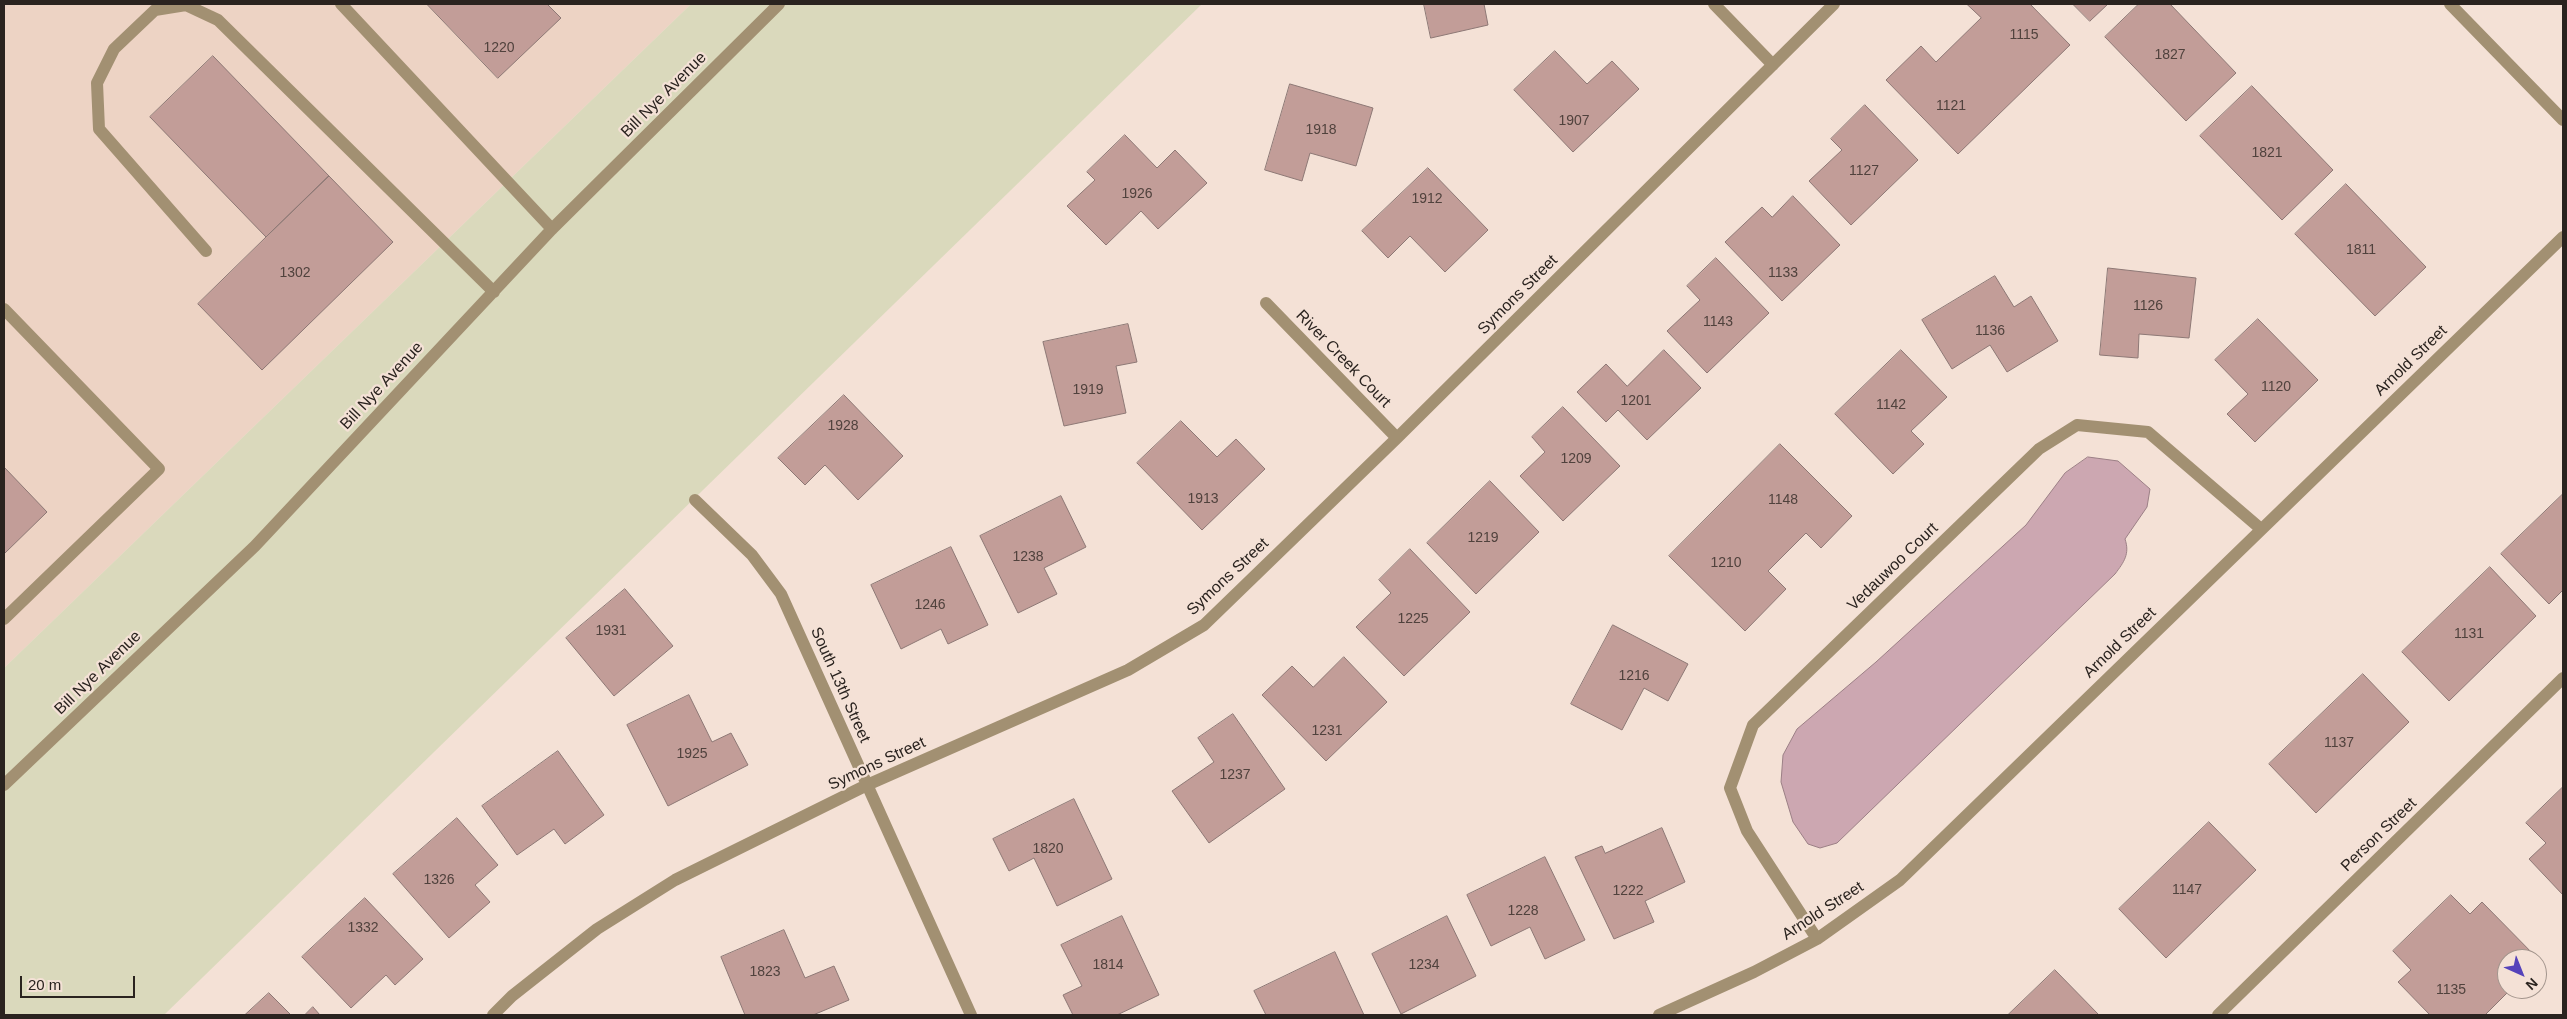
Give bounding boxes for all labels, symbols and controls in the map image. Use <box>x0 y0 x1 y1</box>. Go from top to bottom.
house number: 1115 <box>2009 27 2039 43</box>
house number: 1220 <box>483 40 515 56</box>
house number: 1827 <box>2154 47 2186 63</box>
street label: Bill Nye Avenue <box>617 48 711 142</box>
house number: 1121 <box>1936 98 1966 114</box>
house number: 1907 <box>1558 113 1590 129</box>
house number: 1918 <box>1305 122 1337 138</box>
house number: 1821 <box>2251 145 2283 161</box>
house number: 1127 <box>1849 163 1879 179</box>
house number: 1926 <box>1121 186 1153 202</box>
house number: 1912 <box>1411 191 1443 207</box>
house number: 1811 <box>2346 242 2376 258</box>
street label: Symons Street <box>1474 251 1562 339</box>
house number: 1302 <box>279 265 311 281</box>
house number: 1133 <box>1768 265 1798 281</box>
house number: 1126 <box>2133 298 2163 314</box>
street label: River Creek Court <box>1292 306 1394 412</box>
house number: 1143 <box>1703 314 1733 330</box>
street label: Arnold Street <box>2371 322 2451 400</box>
house number: 1136 <box>1975 323 2005 339</box>
street label: Bill Nye Avenue <box>337 338 427 434</box>
house number: 1120 <box>2261 379 2291 395</box>
house number: 1919 <box>1072 382 1104 398</box>
house number: 1201 <box>1620 393 1652 409</box>
house number: 1142 <box>1876 397 1906 413</box>
house number: 1928 <box>827 418 859 434</box>
house number: 1209 <box>1560 451 1592 467</box>
house number: 1913 <box>1187 491 1219 507</box>
house number: 1148 <box>1768 492 1798 508</box>
street label: Vedauwoo Court <box>1844 519 1942 615</box>
house number: 1219 <box>1467 530 1499 546</box>
street label: Symons Street <box>1183 534 1273 620</box>
house number: 1238 <box>1012 549 1044 565</box>
house number: 1210 <box>1710 555 1742 571</box>
house number: 1246 <box>914 597 946 613</box>
street label: Arnold Street <box>2080 604 2160 682</box>
house number: 1225 <box>1397 611 1429 627</box>
house number: 1931 <box>595 623 627 639</box>
street label: South 13th Street <box>806 624 874 746</box>
house number: 1131 <box>2454 626 2484 642</box>
street label: Bill Nye Avenue <box>51 627 145 719</box>
house number: 1216 <box>1618 668 1650 684</box>
house number: 1231 <box>1311 723 1343 739</box>
street label: Symons Street <box>825 733 929 795</box>
house number: 1137 <box>2324 735 2354 751</box>
house number: 1925 <box>676 746 708 762</box>
house number: 1237 <box>1219 767 1251 783</box>
street label: Person Street <box>2337 794 2421 876</box>
house number: 1820 <box>1032 841 1064 857</box>
house number: 1326 <box>423 872 455 888</box>
street label: Arnold Street <box>1779 878 1867 944</box>
house number: 1147 <box>2172 882 2202 898</box>
house number: 1222 <box>1612 883 1644 899</box>
house number: 1228 <box>1507 903 1539 919</box>
house number: 1332 <box>347 920 379 936</box>
north arrow <box>2497 949 2547 999</box>
house number: 1814 <box>1092 957 1124 973</box>
house number: 1234 <box>1408 957 1440 973</box>
house number: 1823 <box>749 964 781 980</box>
scale bar <box>22 966 138 998</box>
text: N <box>2523 975 2541 993</box>
text: 20 m <box>28 976 61 993</box>
house number: 1135 <box>2436 982 2466 998</box>

